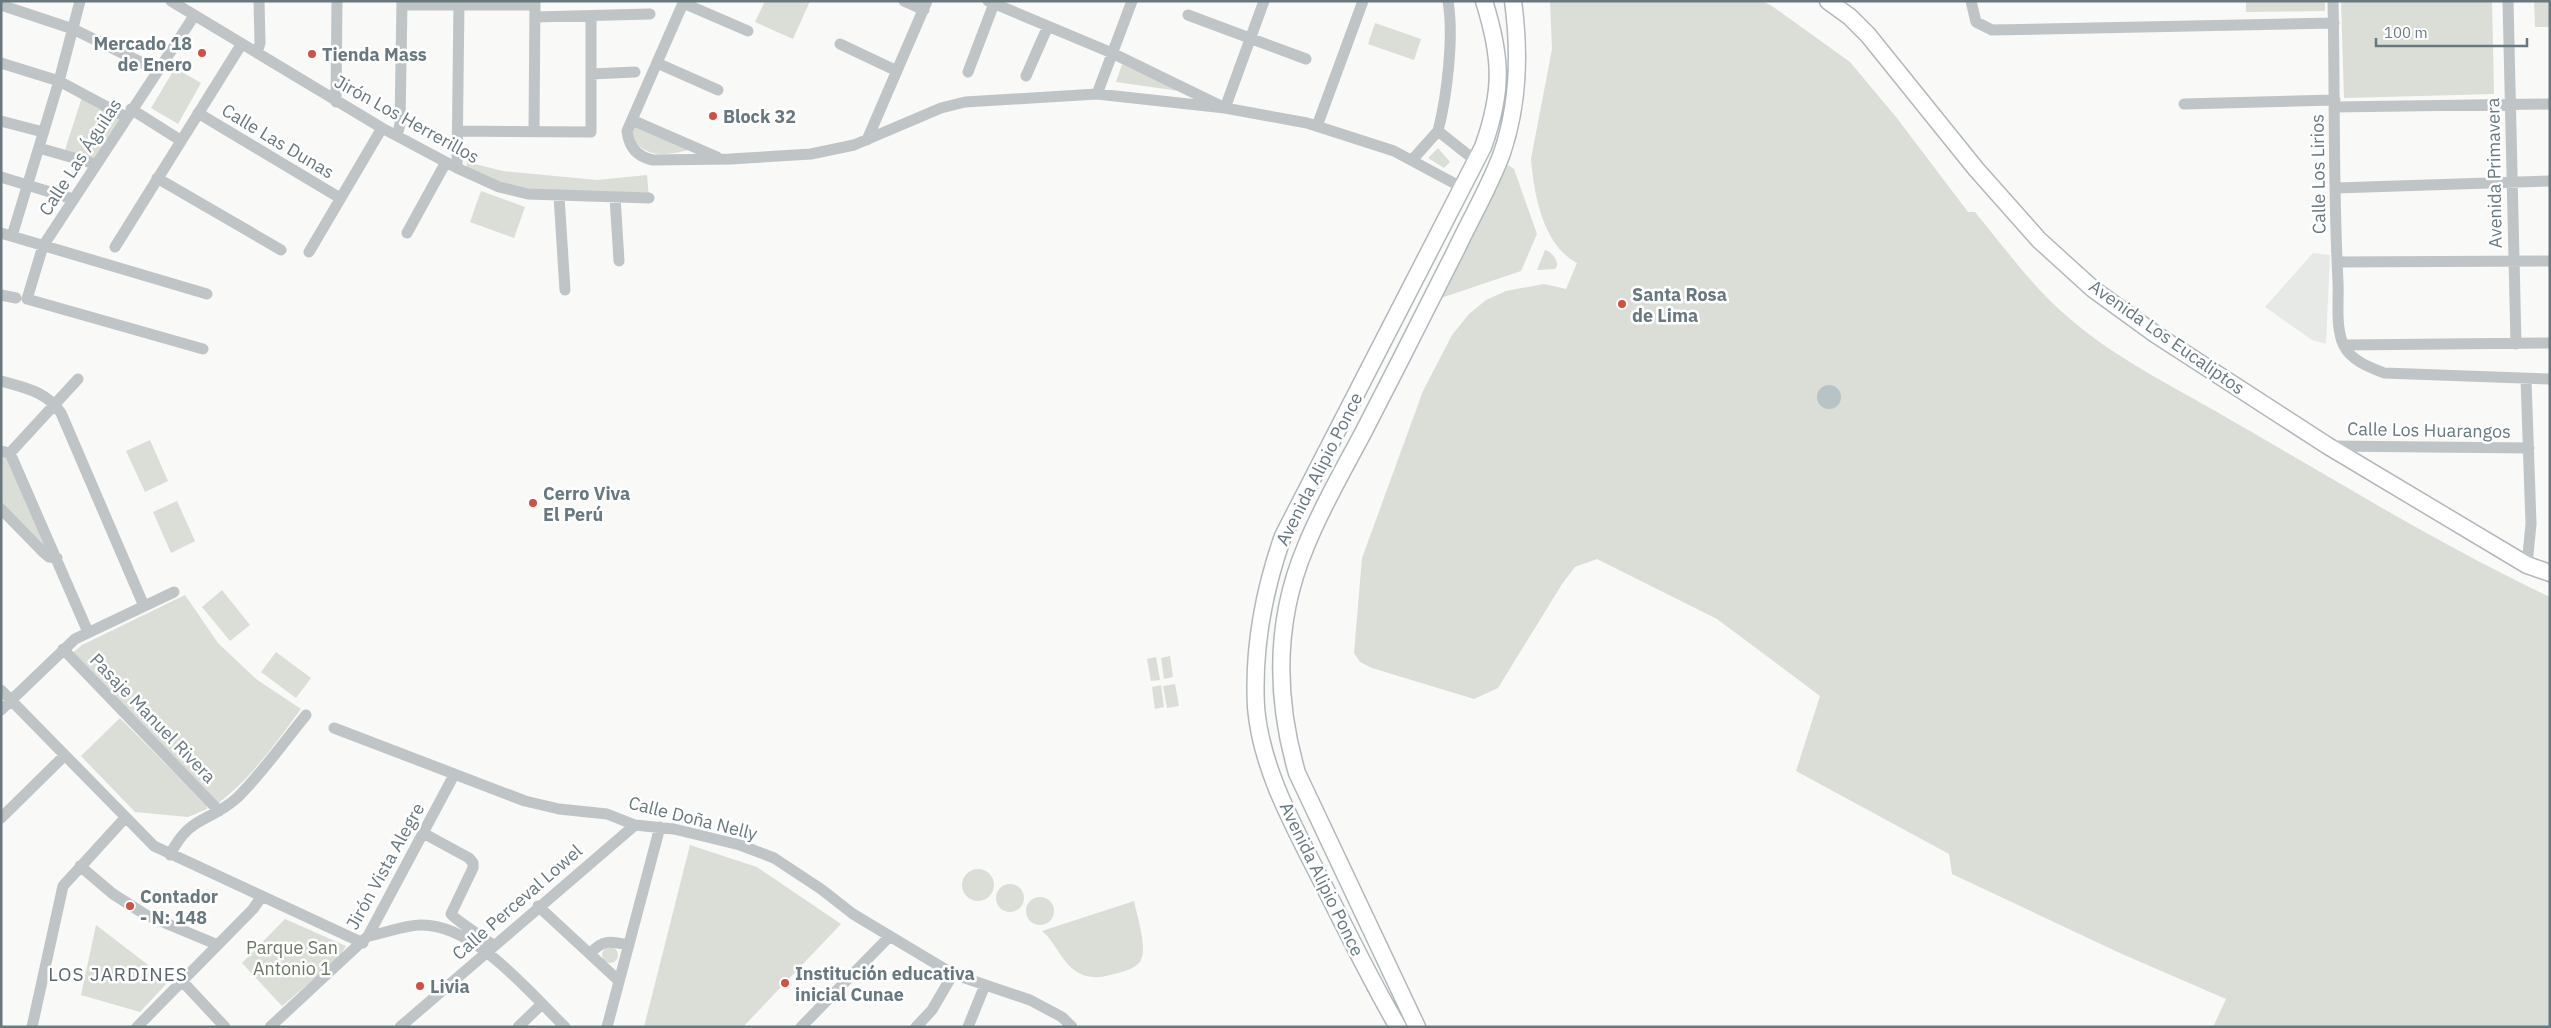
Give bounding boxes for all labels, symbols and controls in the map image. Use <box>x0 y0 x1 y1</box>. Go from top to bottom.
scale bar <box>2376 15 2527 47</box>
text: 100 m <box>2384 23 2428 42</box>
place label: Mercado 18 de Enero <box>93 32 192 76</box>
place label: Tienda Mass <box>322 43 427 66</box>
marker: Mercado 18 de Enero <box>196 47 208 59</box>
marker: Tienda Mass <box>306 48 318 60</box>
street label: Jirón Los Herrerillos <box>331 70 483 168</box>
street label: Calle Las Águilas <box>34 94 126 220</box>
street label: Avenida Primavera <box>2481 97 2507 248</box>
street label: Calle Las Dunas <box>218 98 338 184</box>
place label: Block 32 <box>723 105 796 128</box>
marker: Block 32 <box>707 110 719 122</box>
street label: Calle Los Lirios <box>2305 114 2331 234</box>
street label: Avenida Los Eucaliptos <box>2085 275 2249 399</box>
place label: Santa Rosa de Lima <box>1632 283 1727 327</box>
marker: Santa Rosa de Lima <box>1616 298 1628 310</box>
street label: Avenida Alipio Ponce <box>1270 389 1368 549</box>
street label: Calle Los Huarangos <box>2347 417 2511 443</box>
place label: Cerro Viva El Perú <box>543 482 630 526</box>
marker: Cerro Viva El Perú <box>527 497 539 509</box>
street label: Pasaje Manuel Rivera <box>85 648 221 788</box>
street label: Calle Doña Nelly <box>626 791 760 845</box>
street label: Avenida Alipio Ponce <box>1275 798 1369 960</box>
street label: Jirón Vista Alegre <box>341 799 429 933</box>
street label: Calle Perceval Lowel <box>447 839 587 965</box>
place label: Contador - N: 148 <box>140 885 218 929</box>
marker: Contador - N: 148 <box>124 900 136 912</box>
park label: Parque San Antonio 1 <box>246 936 338 980</box>
district label: LOS JARDINES <box>48 962 188 986</box>
place label: Institución educativa inicial Cunae <box>795 962 975 1006</box>
place label: Livia <box>430 975 470 998</box>
marker: Institución educativa inicial Cunae <box>779 977 791 989</box>
marker: Livia <box>414 980 426 992</box>

